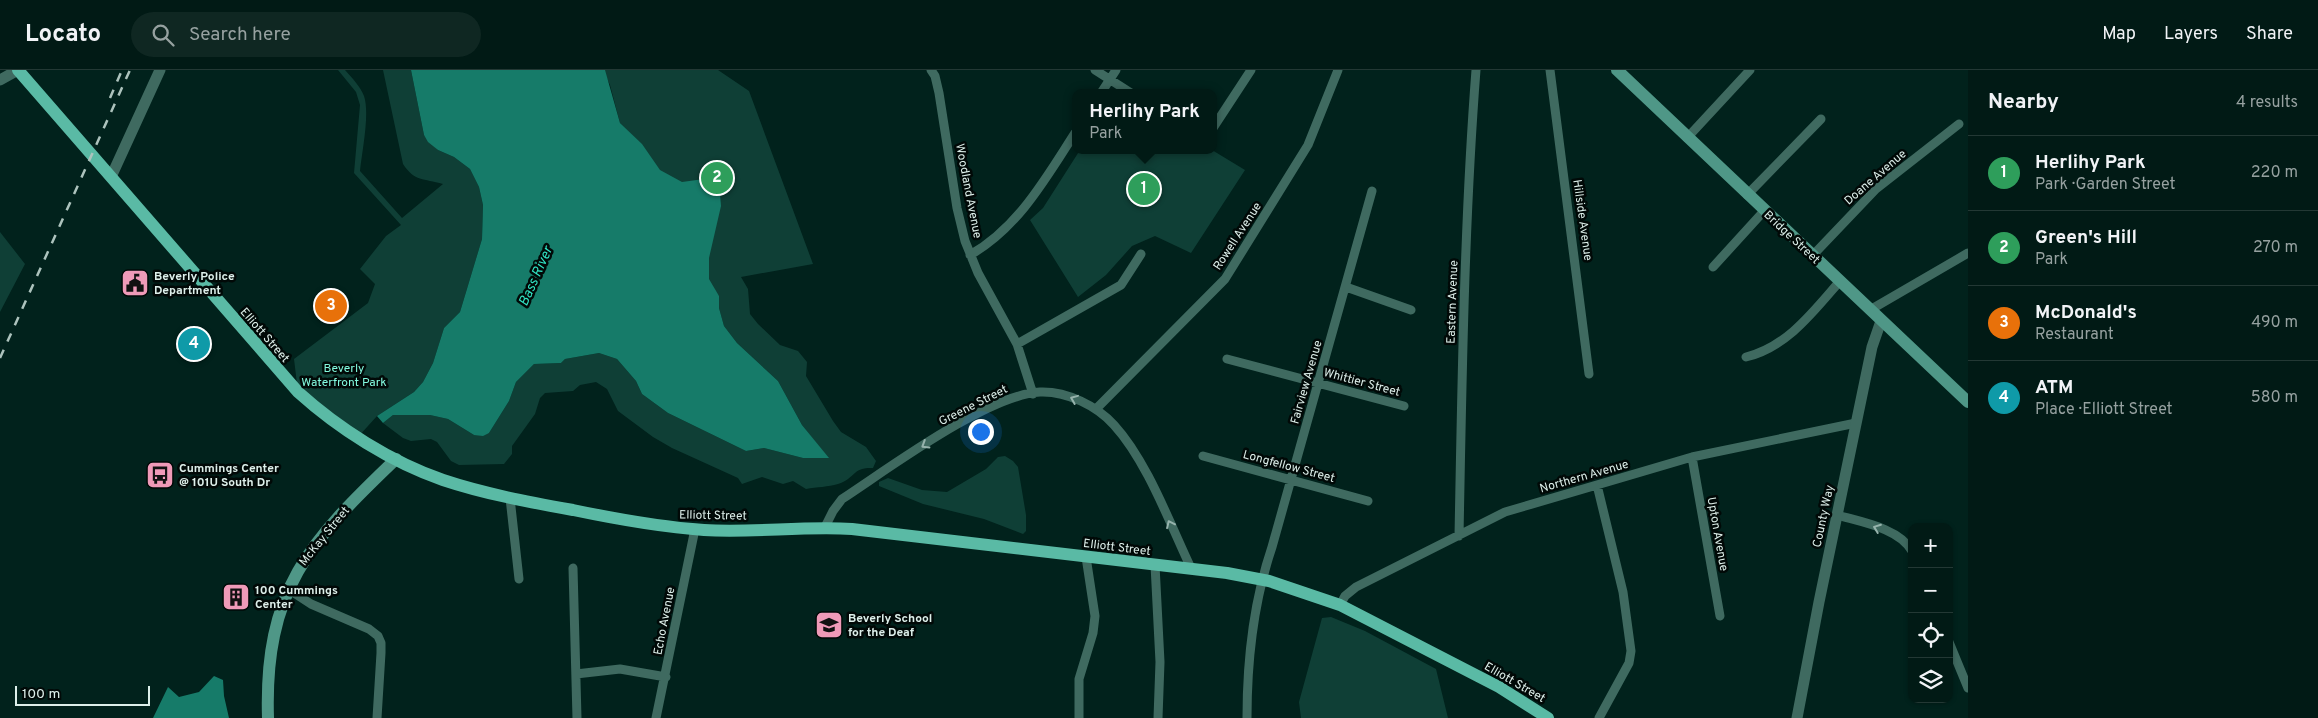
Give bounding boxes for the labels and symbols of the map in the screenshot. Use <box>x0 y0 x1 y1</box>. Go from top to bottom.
street label: Woodland Avenue <box>951 142 985 240</box>
street label: Doane Avenue <box>1841 146 1910 209</box>
pin: 2 <box>701 159 733 197</box>
pin: 1 <box>1128 170 1160 208</box>
street label: Hillside Avenue <box>1568 178 1596 262</box>
street label: Rowell Avenue <box>1210 200 1266 274</box>
street label: Bridge Street <box>1760 208 1823 268</box>
water label: Bass River <box>516 243 558 309</box>
street label: Eastern Avenue <box>1444 260 1462 344</box>
public building icon: Beverly Police Department <box>120 268 150 298</box>
place label: Beverly Police Department <box>154 269 235 299</box>
pin: 3 <box>315 287 347 325</box>
street label: Elliott Street <box>236 305 293 367</box>
pin: 4 <box>178 325 210 363</box>
street label: Fairview Avenue <box>1287 338 1327 426</box>
park label: Beverly Waterfront Park <box>301 361 387 391</box>
street label: Whittier Street <box>1322 365 1402 401</box>
street label: Greene Street <box>936 382 1011 430</box>
one-way arrow <box>1070 395 1079 405</box>
your location <box>968 419 994 445</box>
one-way arrow <box>921 439 931 448</box>
street label: Longfellow Street <box>1241 447 1336 487</box>
street label: Northern Avenue <box>1538 457 1631 497</box>
bus stop icon: Cummings Center @ 101U South Dr <box>145 460 175 490</box>
place label: Cummings Center @ 101U South Dr <box>179 461 279 491</box>
street label: County Way <box>1810 483 1838 549</box>
street label: Upton Avenue <box>1703 496 1731 573</box>
street label: McKay Street <box>296 504 354 570</box>
street label: Elliott Street <box>679 507 747 525</box>
one-way arrow <box>1166 520 1176 529</box>
one-way arrow <box>1874 524 1882 534</box>
street label: Elliott Street <box>1082 536 1152 560</box>
building icon: 100 Cummings Center <box>221 582 251 612</box>
place label: 100 Cummings Center <box>255 583 338 613</box>
street label: Echo Avenue <box>651 586 679 657</box>
school or university icon: Beverly School for the Deaf <box>814 610 844 640</box>
place label: Beverly School for the Deaf <box>848 611 932 641</box>
street label: Elliott Street <box>1481 659 1548 707</box>
scale bar <box>15 683 150 706</box>

